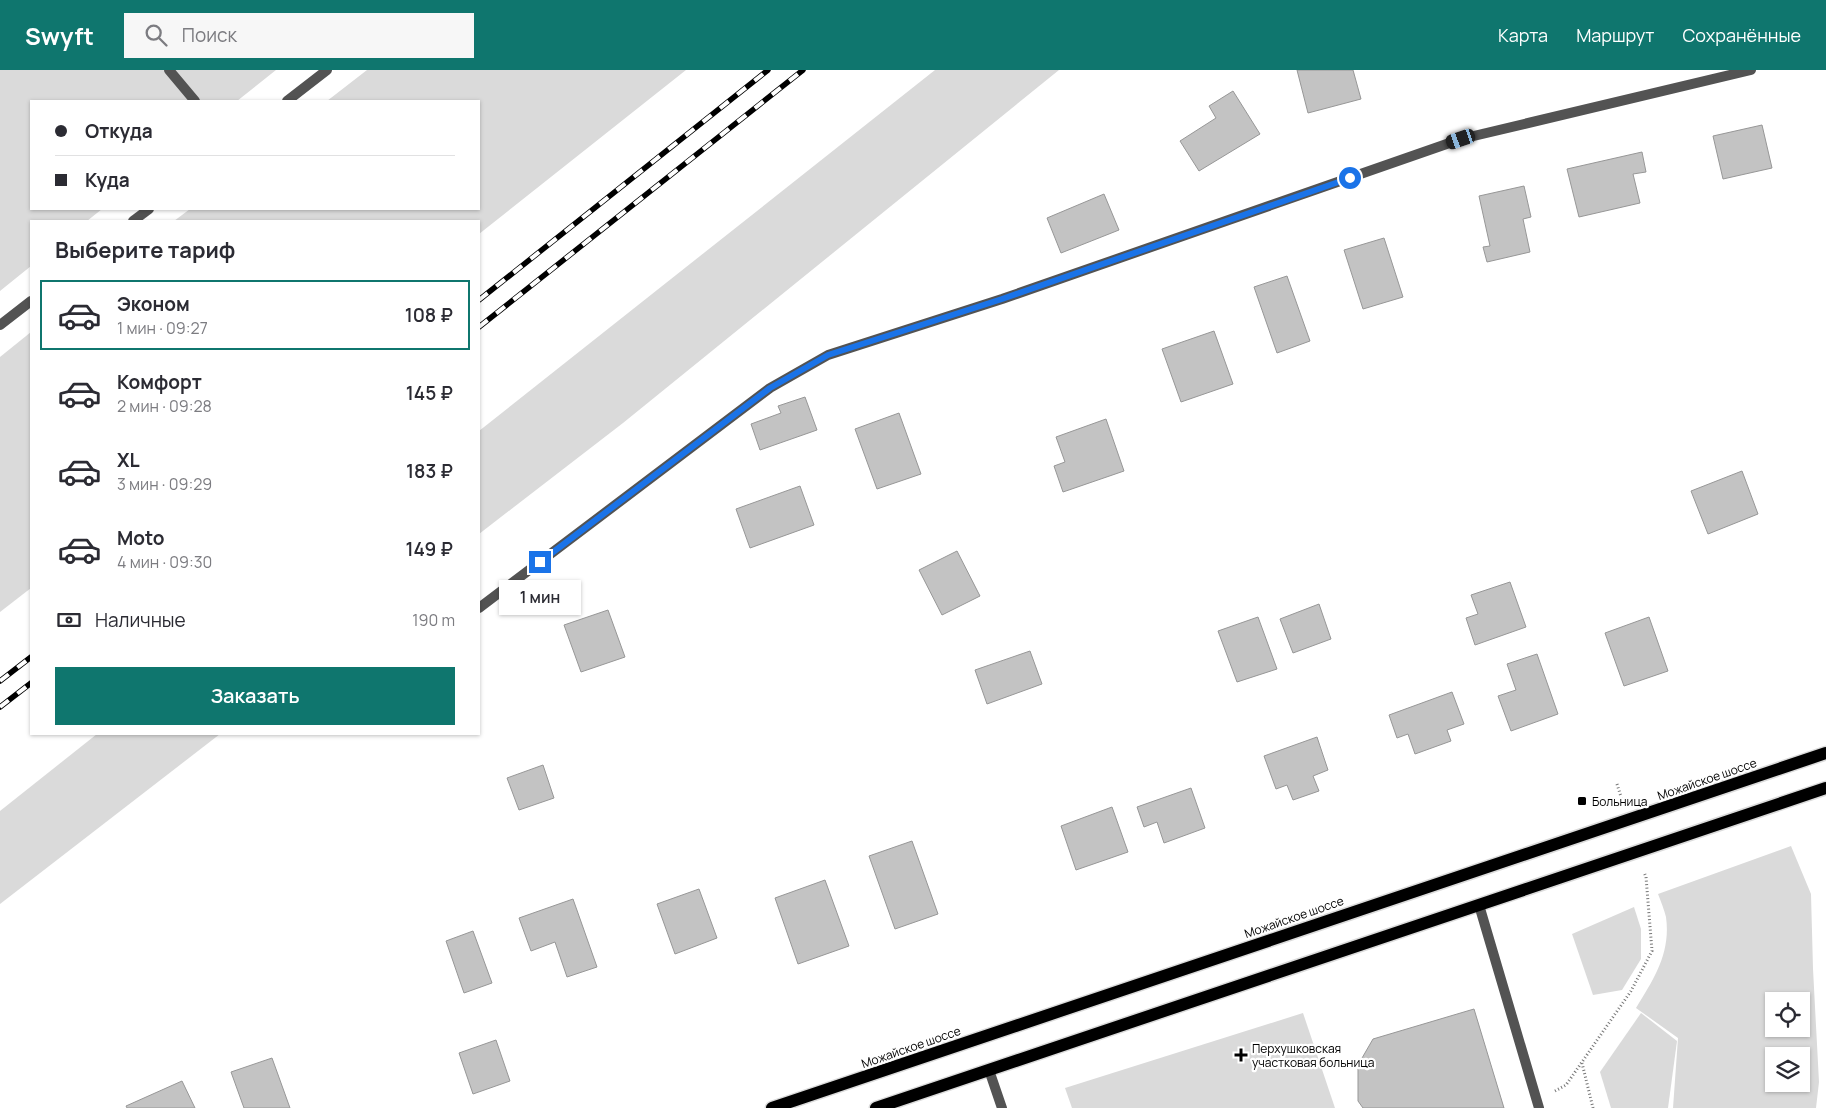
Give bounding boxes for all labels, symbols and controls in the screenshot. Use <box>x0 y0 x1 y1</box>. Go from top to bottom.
search box <box>124 13 474 58</box>
text: Swyft <box>25 19 94 52</box>
icon: search <box>142 21 170 49</box>
text: Поиск <box>182 22 237 48</box>
text: Карта <box>1498 23 1548 47</box>
text: Маршрут <box>1576 23 1654 47</box>
text: Сохранённые <box>1682 23 1801 47</box>
text: Откуда <box>85 118 153 144</box>
car <box>1444 127 1477 151</box>
text: Куда <box>85 167 130 193</box>
route start <box>1339 167 1361 189</box>
text: Выберите тариф <box>55 235 235 265</box>
text: Эконом <box>117 291 190 317</box>
icon: car <box>57 293 102 338</box>
text: 108 ₽ <box>405 302 453 328</box>
text: 1 мин · 09:27 <box>117 317 208 339</box>
text: Комфорт <box>117 369 202 395</box>
icon: car <box>57 371 102 416</box>
text: 145 ₽ <box>406 380 453 406</box>
text: 2 мин · 09:28 <box>117 395 212 417</box>
text: XL <box>117 447 140 473</box>
icon: car <box>57 449 102 494</box>
text: 183 ₽ <box>406 458 453 484</box>
text: 3 мин · 09:29 <box>117 473 212 495</box>
text: Moto <box>117 525 164 551</box>
icon: car <box>57 527 102 572</box>
text: 149 ₽ <box>405 536 453 562</box>
text: 4 мин · 09:30 <box>117 551 212 573</box>
route end <box>529 551 551 573</box>
callout: 1 мин <box>499 580 581 614</box>
text: 1 мин <box>520 586 560 608</box>
icon: cash <box>55 606 83 634</box>
text: Наличные <box>95 607 186 633</box>
text: 190 m <box>412 609 455 631</box>
button: Заказать <box>55 667 455 725</box>
street label: Можайское шоссе <box>1655 754 1759 804</box>
place label: Больница <box>1592 793 1647 810</box>
marker: Больница <box>1576 795 1588 807</box>
street label: Можайское шоссе <box>1242 892 1346 942</box>
map controls <box>1765 992 1810 1092</box>
button: locate <box>1765 992 1810 1037</box>
street label: Можайское шоссе <box>859 1022 963 1072</box>
place label: Перхушковская участковая больница <box>1252 1040 1374 1071</box>
button: layers <box>1765 1047 1810 1092</box>
marker: Перхушковская участковая больница <box>1234 1048 1248 1062</box>

